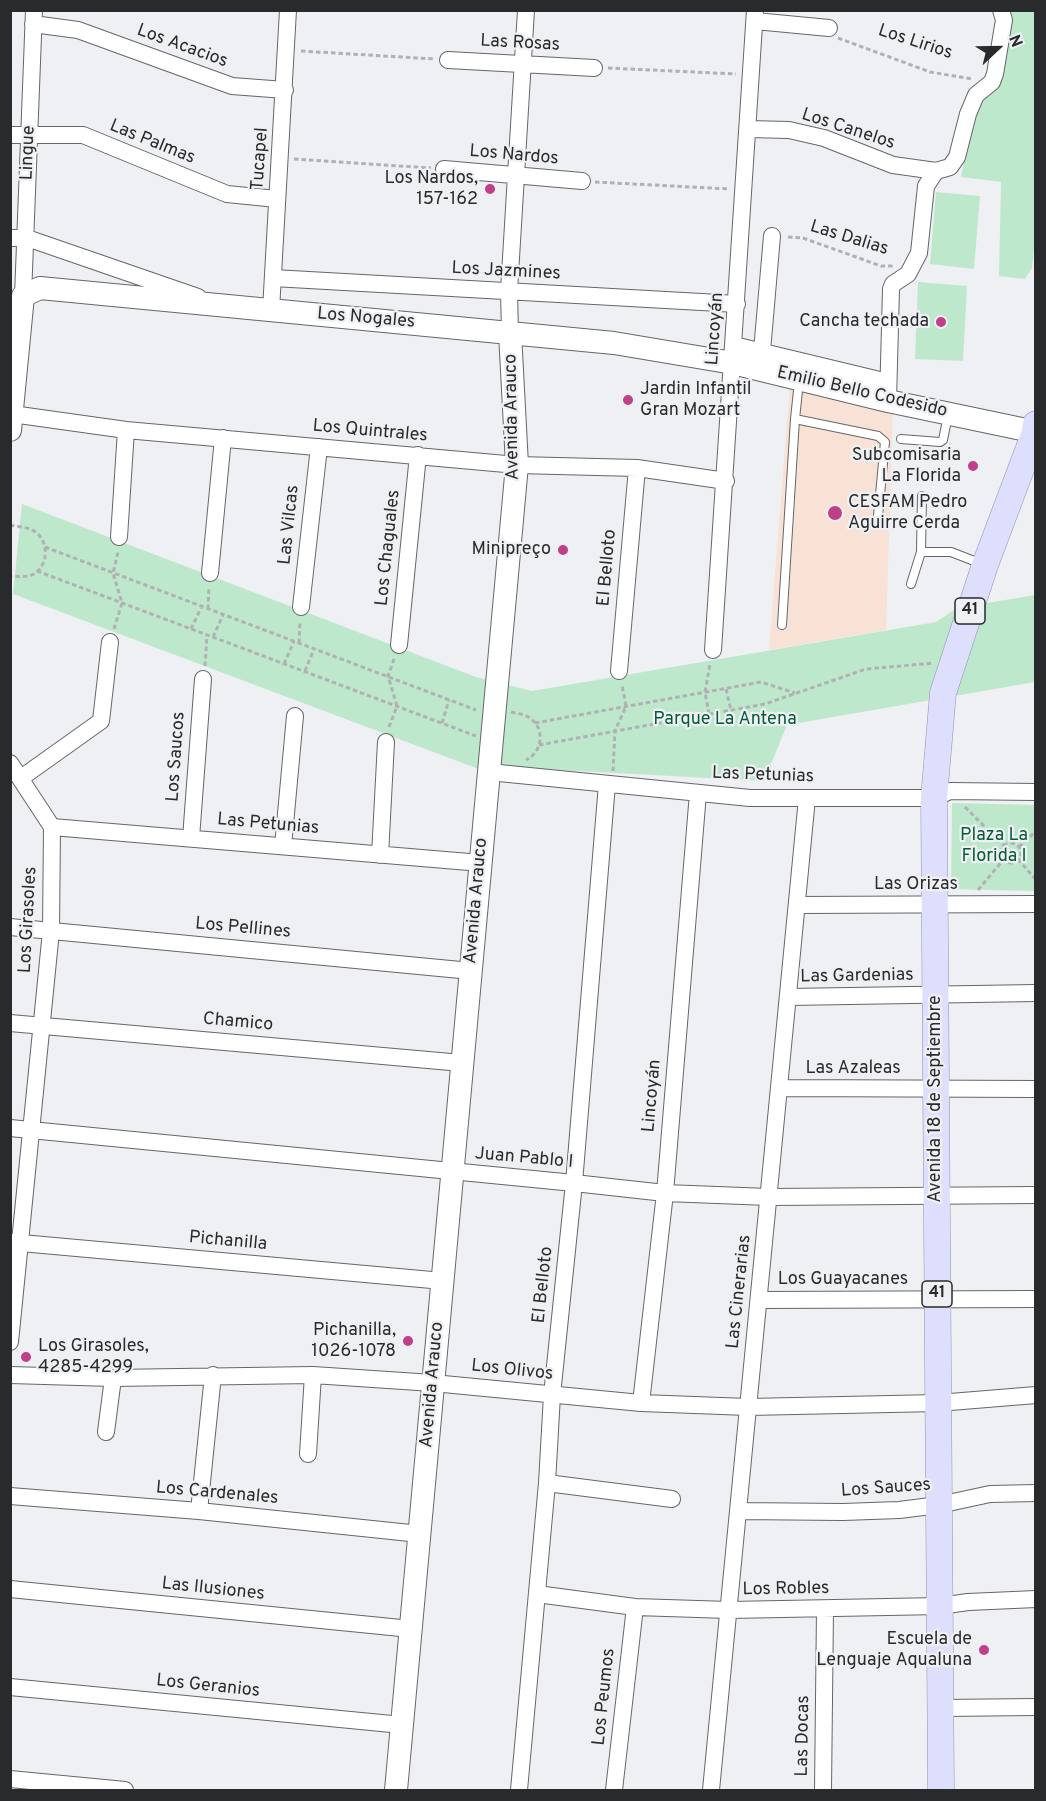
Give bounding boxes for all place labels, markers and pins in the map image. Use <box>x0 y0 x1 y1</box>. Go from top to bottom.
place label: Los Nardos, 157-162 <box>384 168 478 210</box>
marker: Los Nardos, 157-162 <box>483 182 497 196</box>
place label: Cancha techada <box>799 311 929 333</box>
marker: Cancha techada <box>934 315 948 329</box>
place label: Jardin Infantil Gran Mozart <box>640 379 752 422</box>
marker: Jardin Infantil Gran Mozart <box>621 393 635 407</box>
place label: Subcomisaria La Florida <box>852 445 961 488</box>
marker: Subcomisaria La Florida <box>966 459 980 473</box>
place label: CESFAM Pedro Aguirre Cerda <box>848 492 967 534</box>
marker: CESFAM Pedro Aguirre Cerda <box>826 504 844 522</box>
place label: Minipreço <box>471 539 551 561</box>
marker: Minipreço <box>556 543 570 557</box>
place label: Pichanilla, 1026-1078 <box>311 1320 396 1362</box>
marker: Pichanilla, 1026-1078 <box>401 1334 415 1348</box>
place label: Los Girasoles, 4285-4299 <box>38 1336 149 1378</box>
marker: Los Girasoles, 4285-4299 <box>19 1350 33 1364</box>
place label: Escuela de Lenguaje Aqualuna <box>816 1629 972 1672</box>
marker: Escuela de Lenguaje Aqualuna <box>977 1643 991 1657</box>

